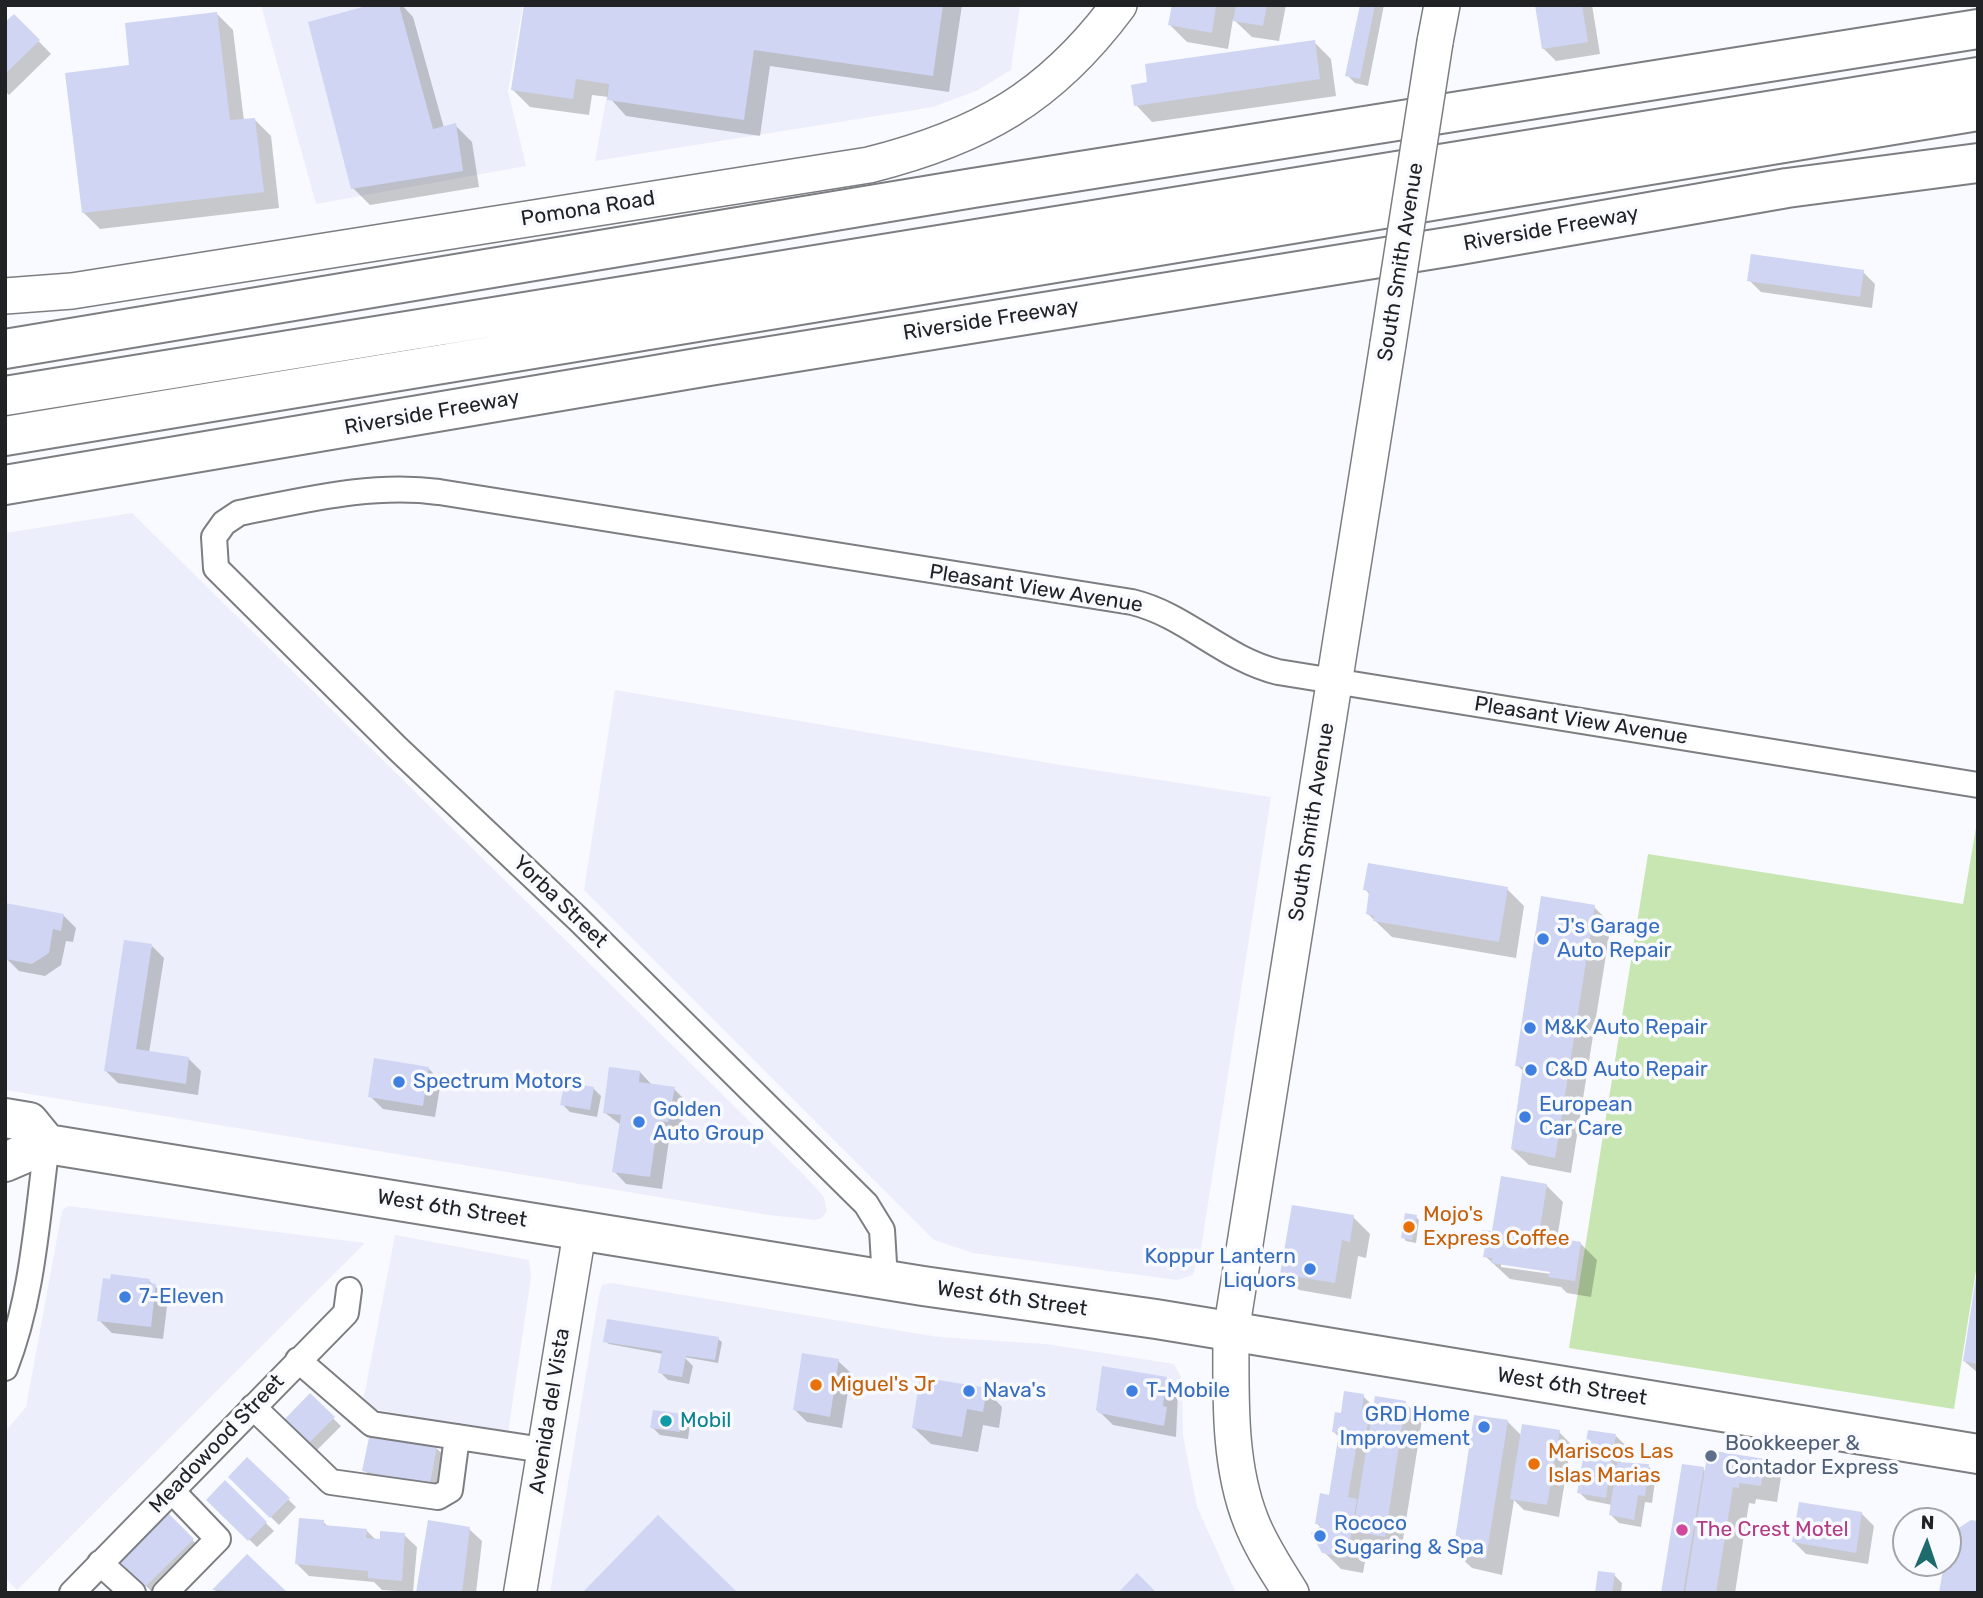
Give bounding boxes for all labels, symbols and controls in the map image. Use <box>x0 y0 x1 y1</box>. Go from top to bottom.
street label: South Smith Avenue <box>1373 161 1429 363</box>
street label: Pomona Road <box>519 186 657 232</box>
street label: Riverside Freeway <box>1461 201 1641 257</box>
street label: Riverside Freeway <box>901 294 1081 346</box>
street label: Riverside Freeway <box>342 385 522 441</box>
street label: Pleasant View Avenue <box>927 560 1145 618</box>
street label: Pleasant View Avenue <box>1472 692 1690 750</box>
street label: South Smith Avenue <box>1284 721 1340 923</box>
street label: Yorba Street <box>507 851 613 953</box>
place label: J's Garage Auto Repair <box>1557 914 1672 964</box>
marker: J's Garage Auto Repair <box>1535 931 1551 947</box>
place label: M&K Auto Repair <box>1544 1015 1708 1041</box>
marker: M&K Auto Repair <box>1522 1020 1538 1036</box>
place label: C&D Auto Repair <box>1545 1057 1708 1083</box>
marker: C&D Auto Repair <box>1523 1062 1539 1078</box>
place label: Spectrum Motors <box>413 1069 582 1095</box>
marker: Spectrum Motors <box>391 1074 407 1090</box>
place label: European Car Care <box>1539 1092 1633 1142</box>
place label: Golden Auto Group <box>653 1097 764 1147</box>
marker: European Car Care <box>1517 1109 1533 1125</box>
marker: Golden Auto Group <box>631 1114 647 1130</box>
street label: West 6th Street <box>375 1185 529 1233</box>
place label: Mojo's Express Coffee <box>1423 1202 1569 1252</box>
marker: Mojo's Express Coffee <box>1401 1219 1417 1235</box>
place label: Koppur Lantern Liquors <box>1144 1244 1296 1294</box>
marker: Koppur Lantern Liquors <box>1302 1261 1318 1277</box>
street label: West 6th Street <box>935 1276 1089 1322</box>
place label: 7-Eleven <box>139 1284 224 1310</box>
marker: 7-Eleven <box>117 1289 133 1305</box>
street label: Avenida del Vista <box>524 1326 576 1496</box>
street label: West 6th Street <box>1495 1363 1649 1411</box>
street label: Meadowood Street <box>144 1369 290 1519</box>
place label: Miguel's Jr <box>830 1372 935 1398</box>
marker: Miguel's Jr <box>808 1377 824 1393</box>
place label: Nava's <box>983 1378 1046 1404</box>
place label: T-Mobile <box>1146 1378 1230 1404</box>
marker: Nava's <box>961 1383 977 1399</box>
marker: T-Mobile <box>1124 1383 1140 1399</box>
place label: GRD Home Improvement <box>1339 1402 1470 1452</box>
place label: Mobil <box>680 1408 731 1434</box>
marker: Mobil <box>658 1413 674 1429</box>
marker: GRD Home Improvement <box>1476 1419 1492 1435</box>
place label: Bookkeeper & Contador Express <box>1725 1431 1899 1481</box>
place label: Mariscos Las Islas Marias <box>1548 1439 1674 1489</box>
marker: Bookkeeper & Contador Express <box>1703 1448 1719 1464</box>
marker: Mariscos Las Islas Marias <box>1526 1456 1542 1472</box>
north arrow <box>1892 1507 1962 1577</box>
place label: Rococo Sugaring & Spa <box>1334 1511 1484 1561</box>
text: N <box>1920 1511 1935 1534</box>
place label: The Crest Motel <box>1696 1517 1849 1543</box>
marker: The Crest Motel <box>1674 1522 1690 1538</box>
marker: Rococo Sugaring & Spa <box>1312 1528 1328 1544</box>

